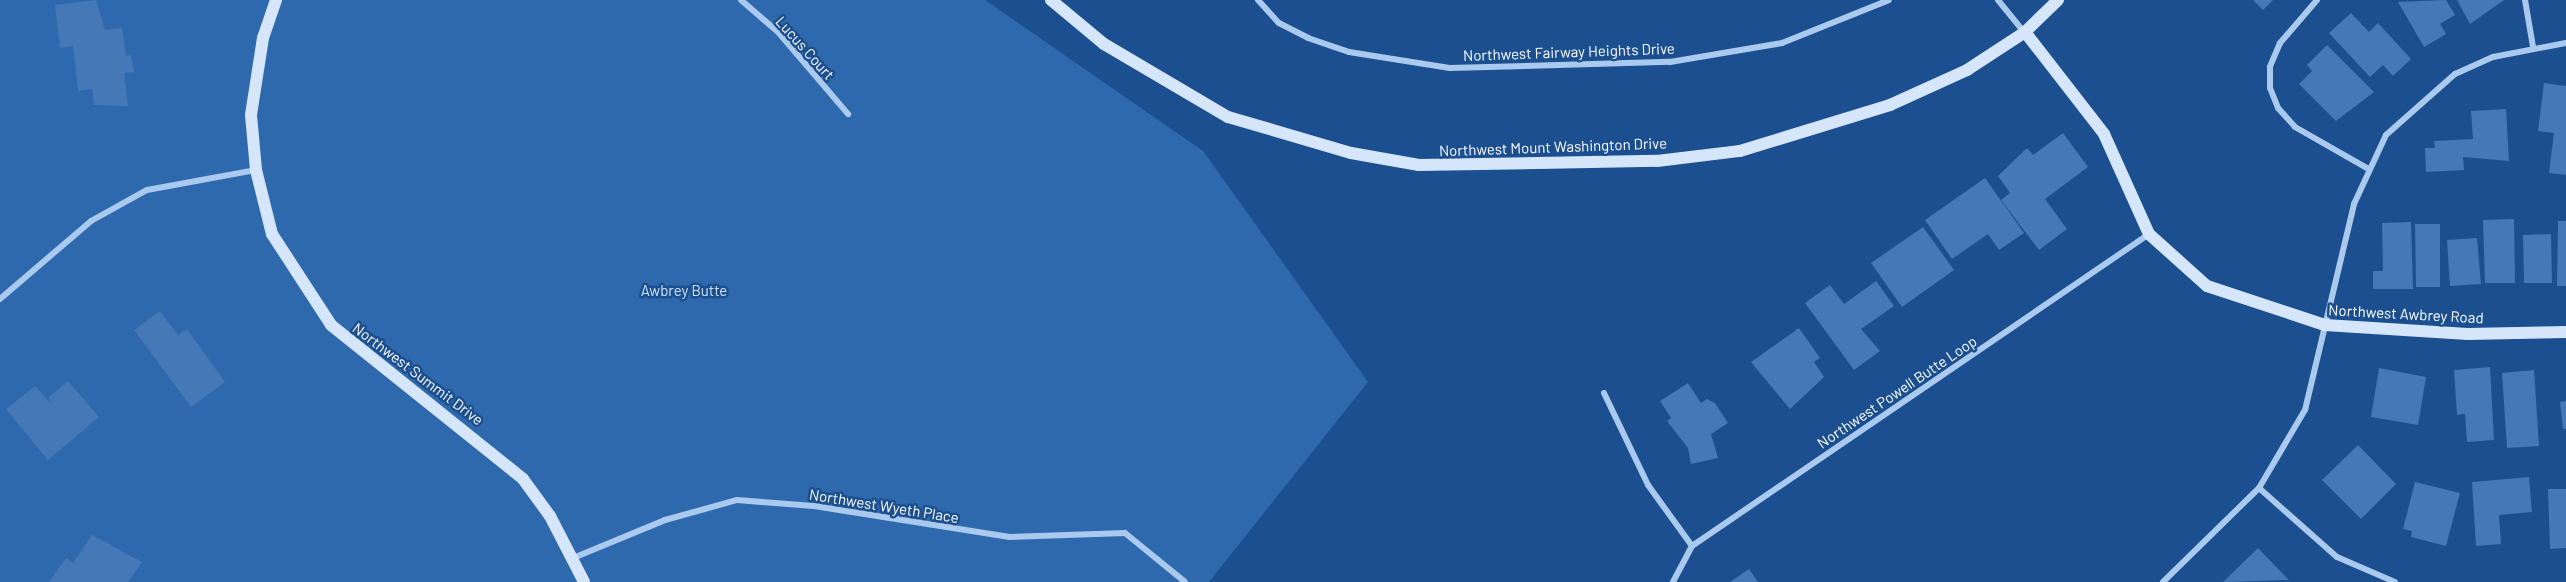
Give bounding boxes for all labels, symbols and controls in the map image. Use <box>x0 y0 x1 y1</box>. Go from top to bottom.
street label: Lucus Court <box>772 13 838 83</box>
street label: Northwest Fairway Heights Drive <box>1463 39 1675 65</box>
street label: Northwest Mount Washington Drive <box>1439 134 1667 160</box>
park label: Awbrey Butte <box>641 282 727 300</box>
street label: Northwest Awbrey Road <box>2328 301 2484 327</box>
street label: Northwest Summit Drive <box>349 319 487 429</box>
street label: Northwest Powell Butte Loop <box>1814 332 1980 452</box>
street label: Northwest Wyeth Place <box>808 485 960 527</box>

